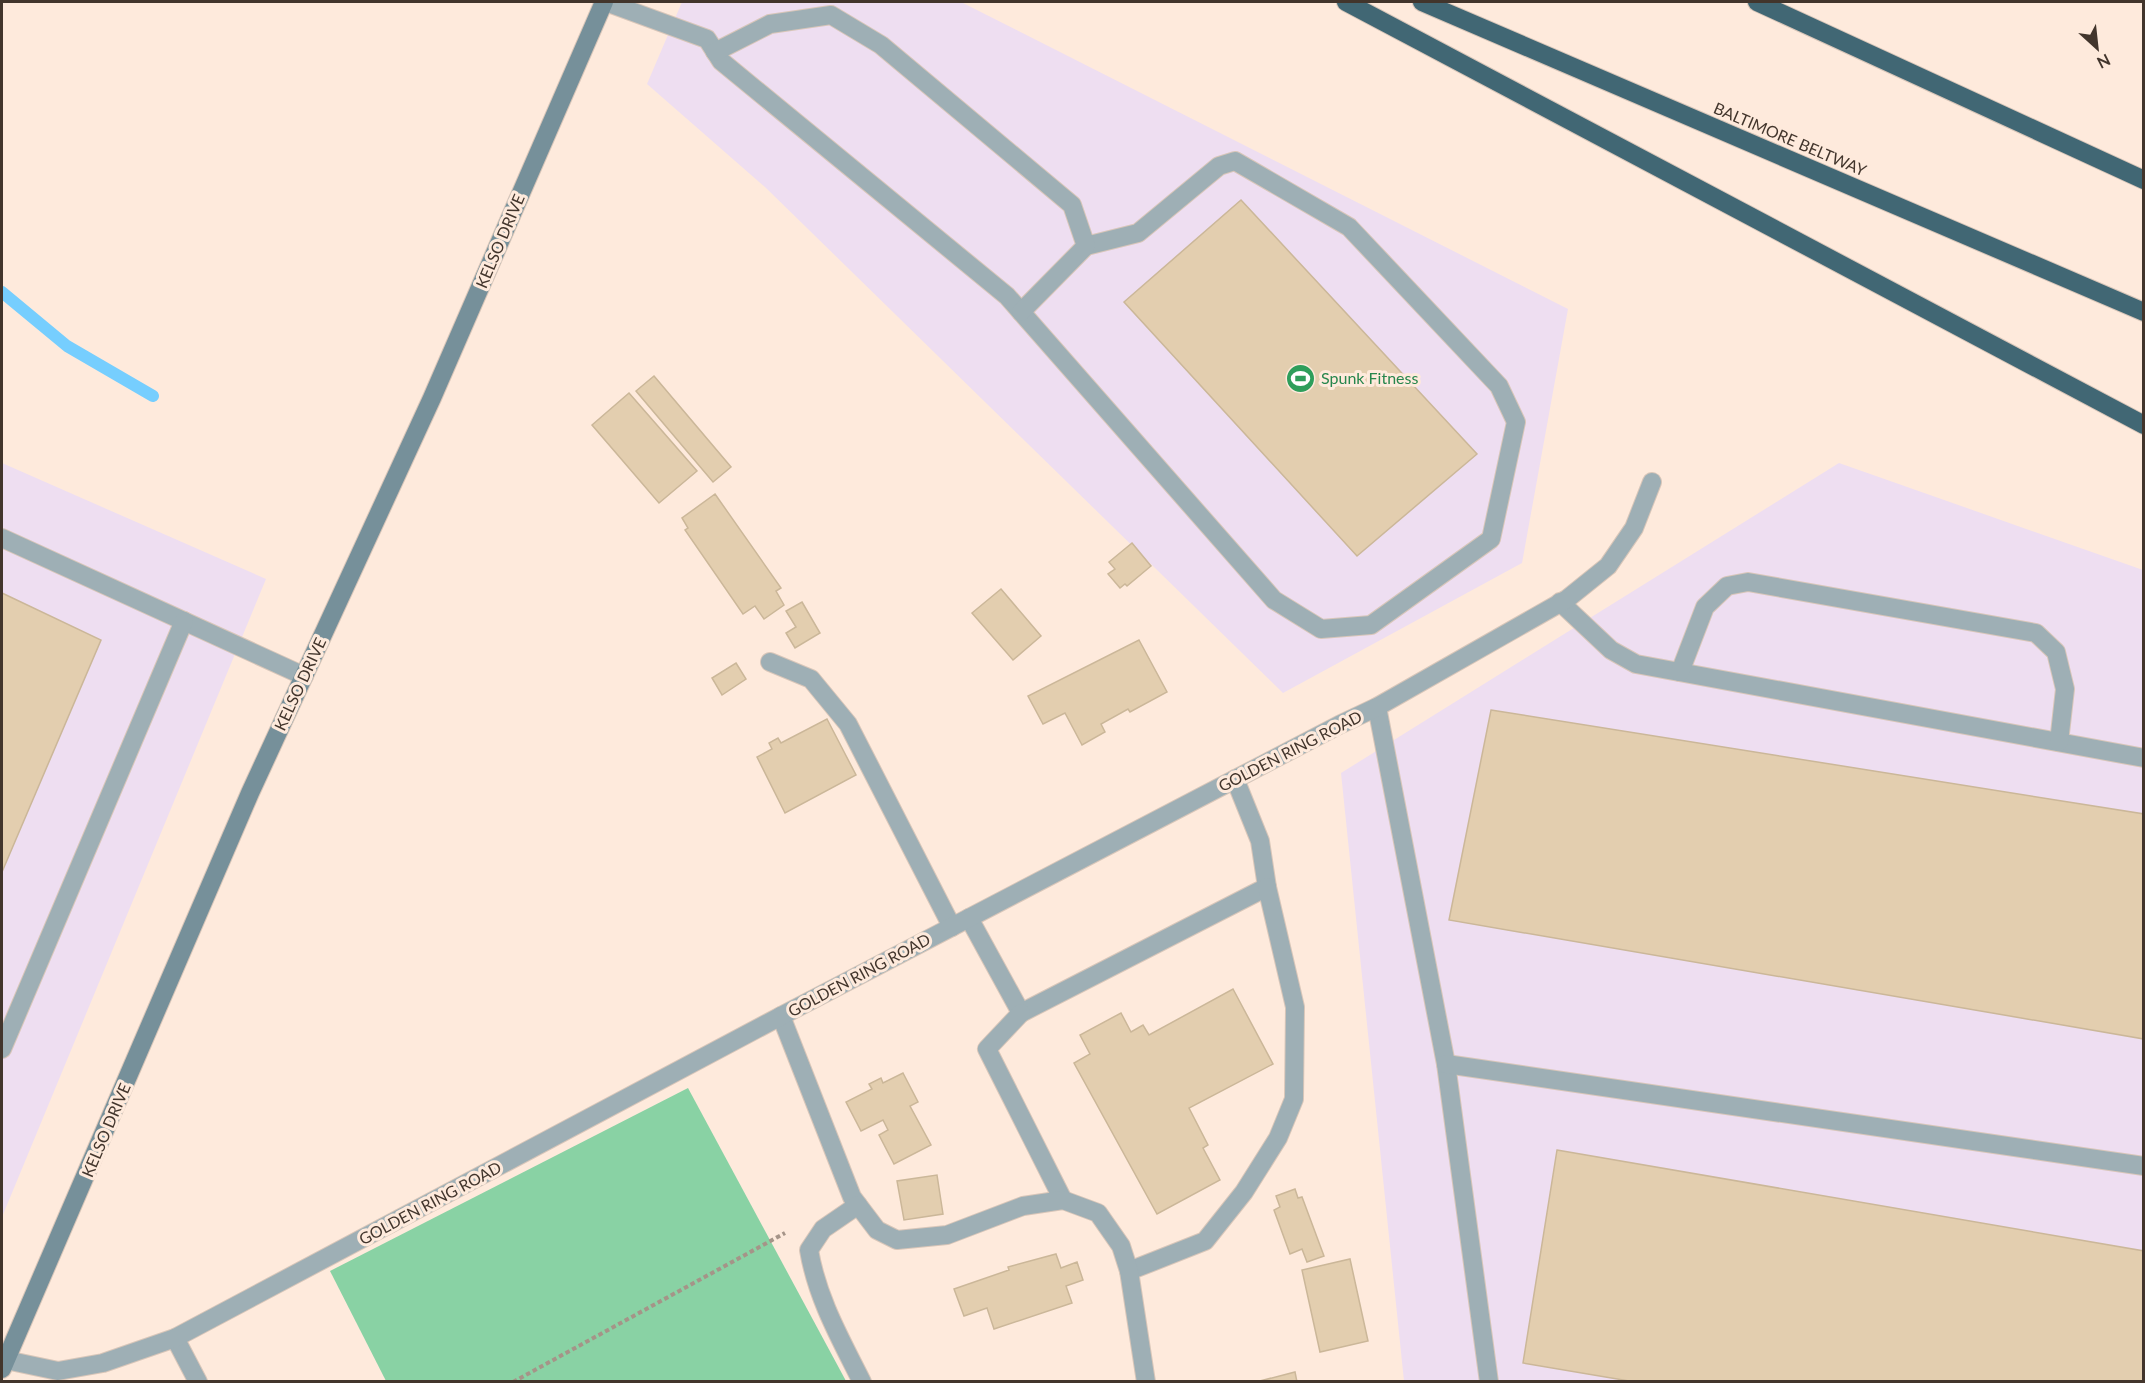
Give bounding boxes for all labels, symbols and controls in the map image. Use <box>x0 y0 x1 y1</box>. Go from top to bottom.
north arrow <box>2067 18 2127 78</box>
text: N <box>2094 51 2114 73</box>
street label: BALTIMORE BELTWAY <box>1711 98 1869 179</box>
street label: KELSO DRIVE <box>471 191 528 291</box>
sports icon: Spunk Fitness <box>1284 362 1316 394</box>
place label: Spunk Fitness <box>1321 368 1418 387</box>
street label: KELSO DRIVE <box>270 634 329 733</box>
street label: GOLDEN RING ROAD <box>1215 706 1365 795</box>
street label: GOLDEN RING ROAD <box>784 929 933 1020</box>
street label: KELSO DRIVE <box>77 1080 134 1180</box>
street label: GOLDEN RING ROAD <box>355 1157 504 1248</box>

